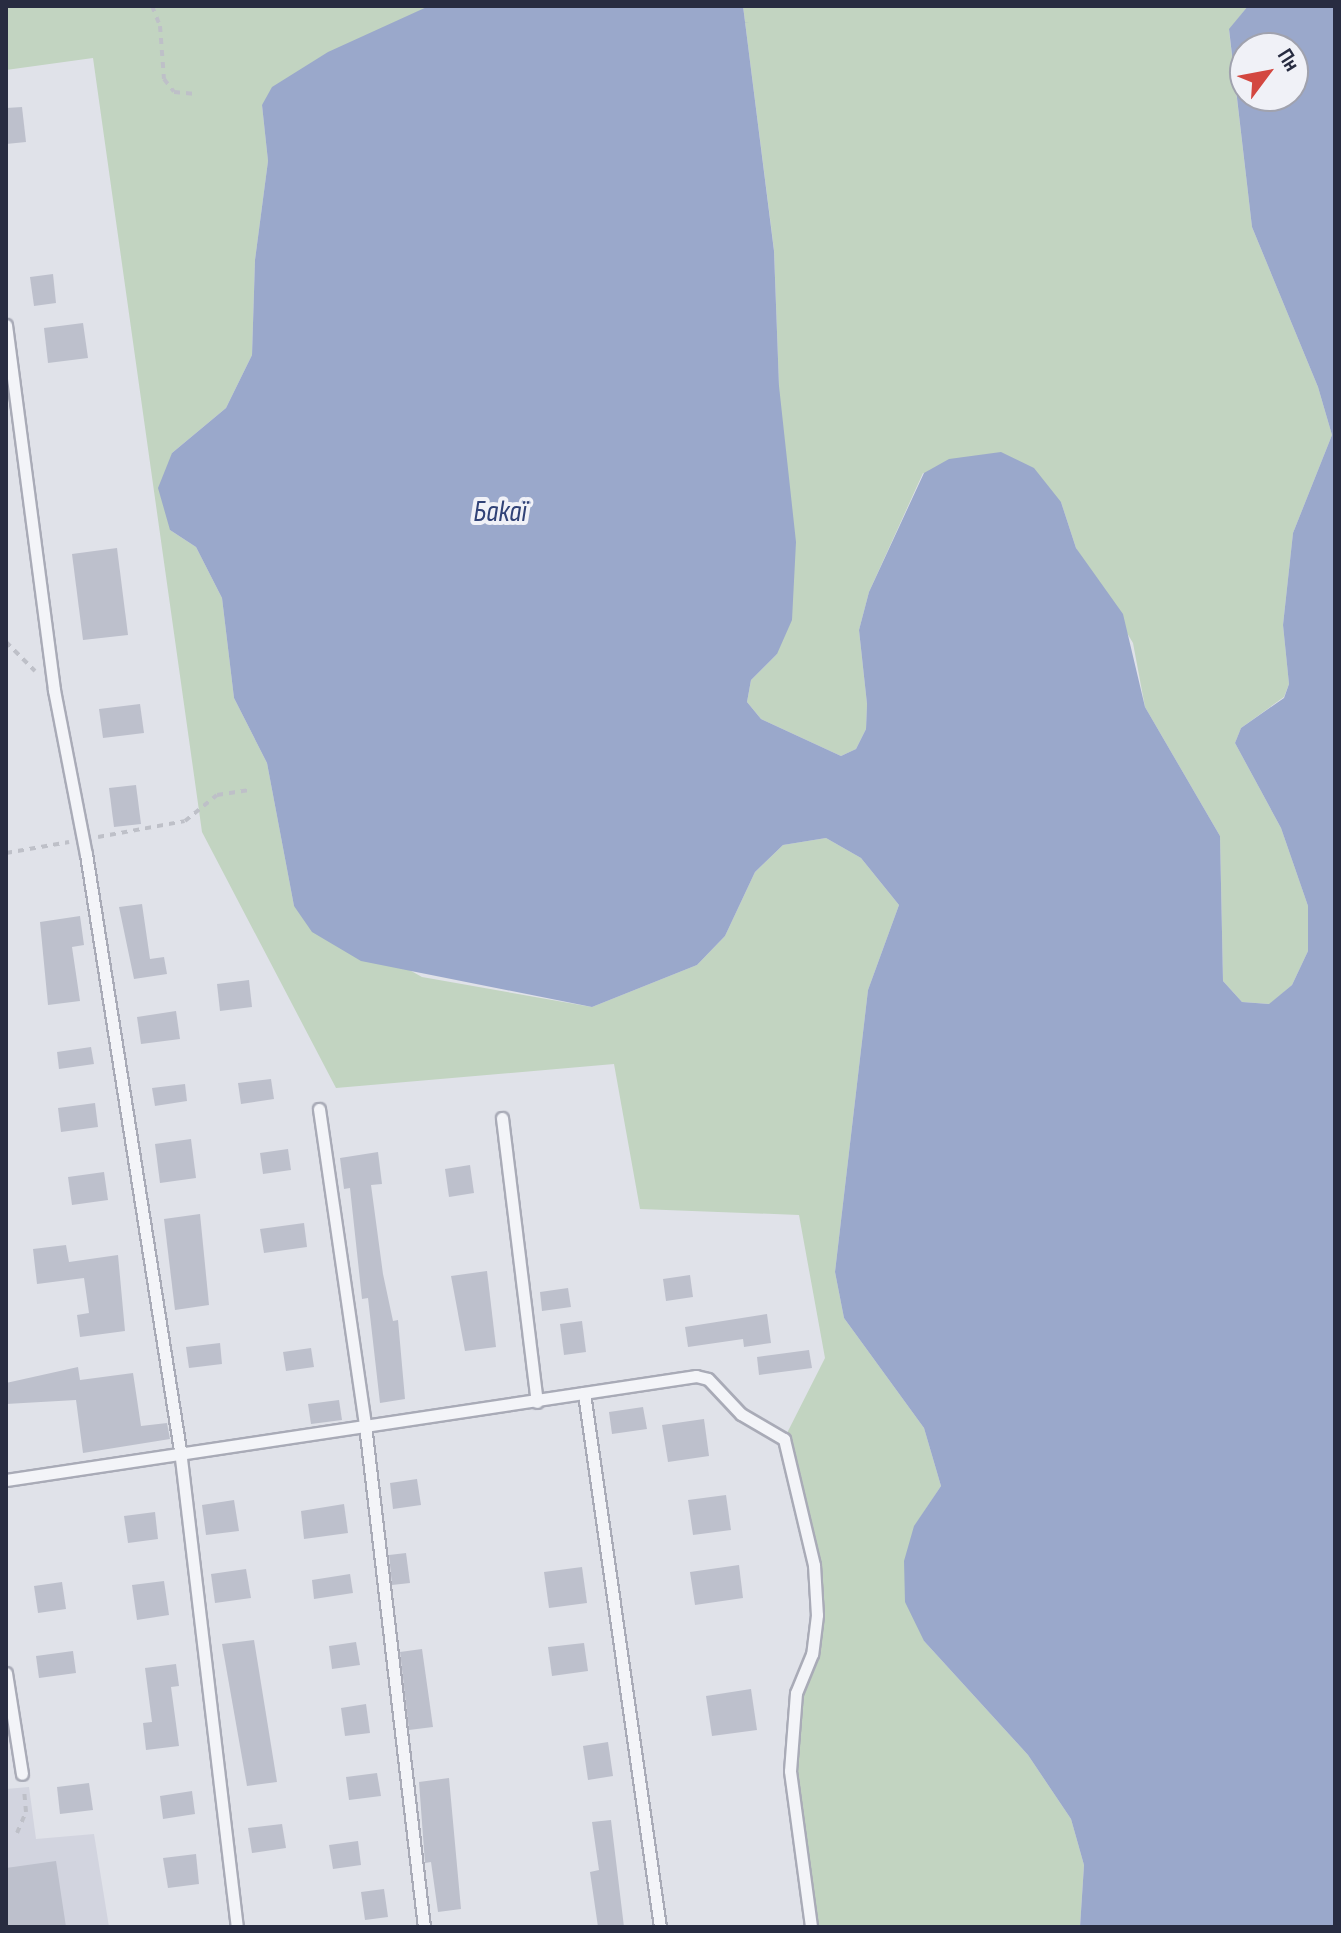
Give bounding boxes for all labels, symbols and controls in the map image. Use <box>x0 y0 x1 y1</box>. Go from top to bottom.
north arrow <box>1229 32 1309 112</box>
text: Пн <box>1271 44 1305 76</box>
water label: Бакаї <box>473 494 527 530</box>

